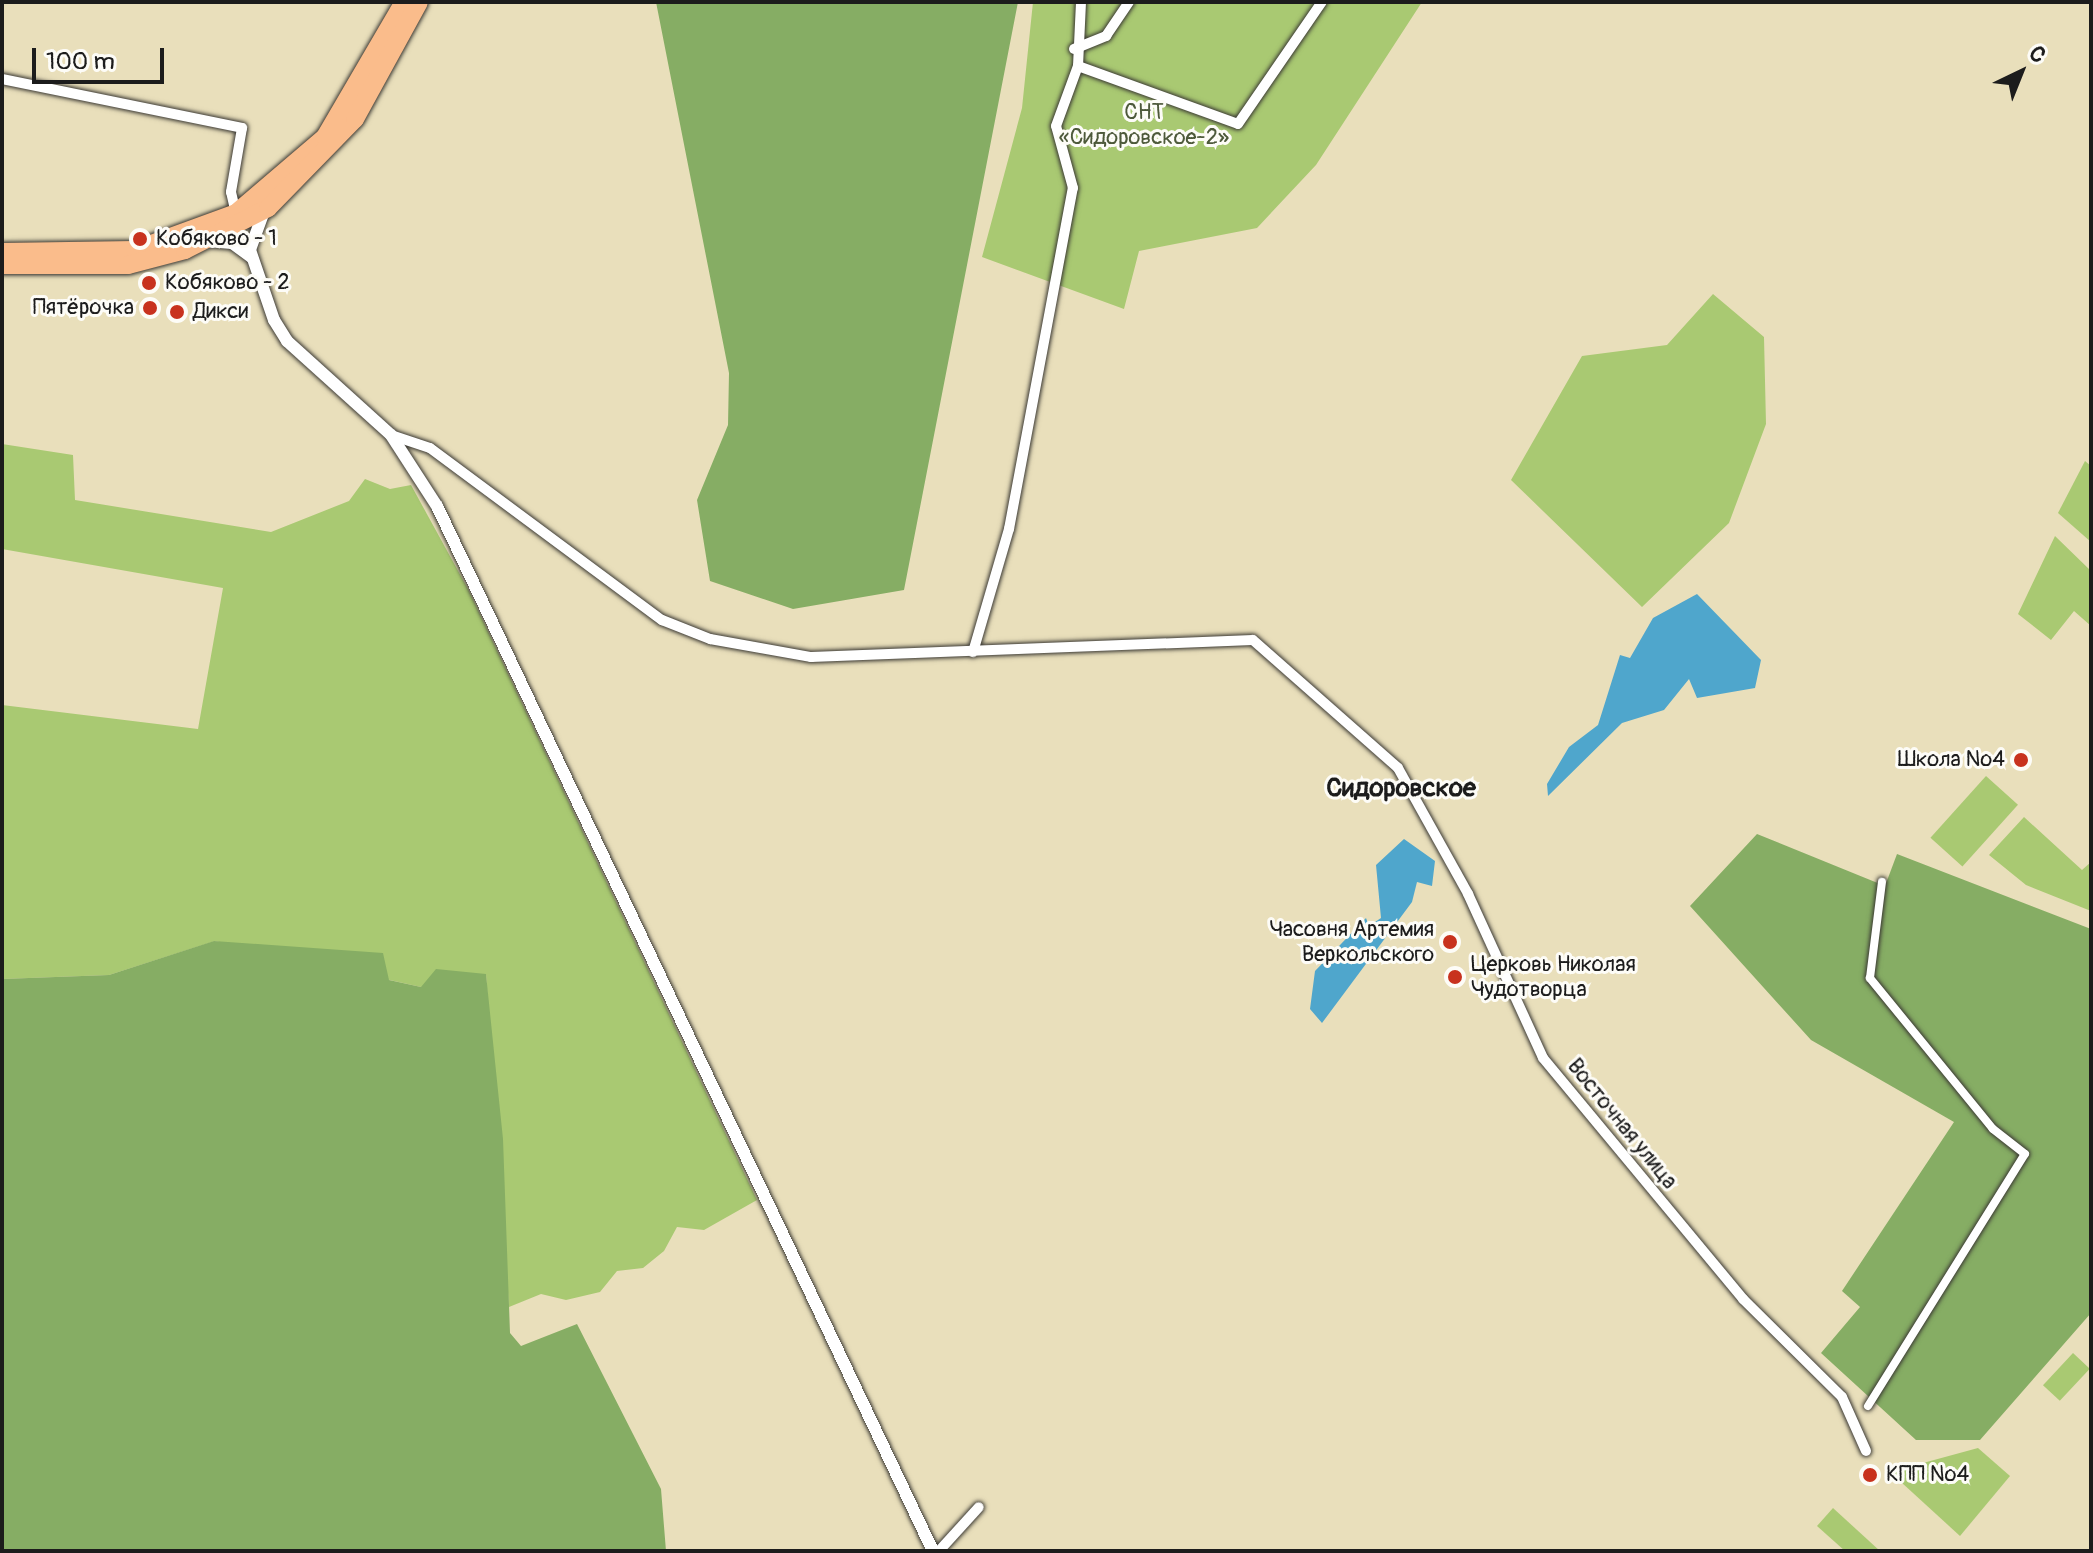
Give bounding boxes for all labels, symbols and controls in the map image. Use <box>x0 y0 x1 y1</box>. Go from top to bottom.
scale bar <box>36 32 168 82</box>
north arrow <box>1981 32 2061 112</box>
text: С <box>2023 40 2052 69</box>
text: 100 m <box>46 47 115 76</box>
park label: СНТ «Сидоровское-2» <box>1059 99 1229 150</box>
place label: Кобяково - 1 <box>156 226 277 252</box>
marker: Кобяково - 1 <box>131 230 149 248</box>
place label: Кобяково - 2 <box>165 270 289 296</box>
marker: Кобяково - 2 <box>140 274 158 292</box>
place label: Пятёрочка <box>33 295 134 321</box>
marker: Пятёрочка <box>141 299 159 317</box>
place label: Дикси <box>193 299 248 325</box>
marker: Дикси <box>168 303 186 321</box>
place label: Школа №4 <box>1898 747 2005 773</box>
marker: Школа №4 <box>2012 751 2030 769</box>
district label: Сидоровское <box>1326 773 1476 805</box>
place label: Часовня Артемия Веркольского <box>1270 916 1434 968</box>
marker: Часовня Артемия Веркольского <box>1441 933 1459 951</box>
place label: Церковь Николая Чудотворца <box>1471 951 1636 1002</box>
marker: Церковь Николая Чудотворца <box>1446 968 1464 986</box>
street label: Восточная улица <box>1561 1054 1683 1194</box>
place label: КПП №4 <box>1886 1462 1969 1488</box>
marker: КПП №4 <box>1861 1466 1879 1484</box>

